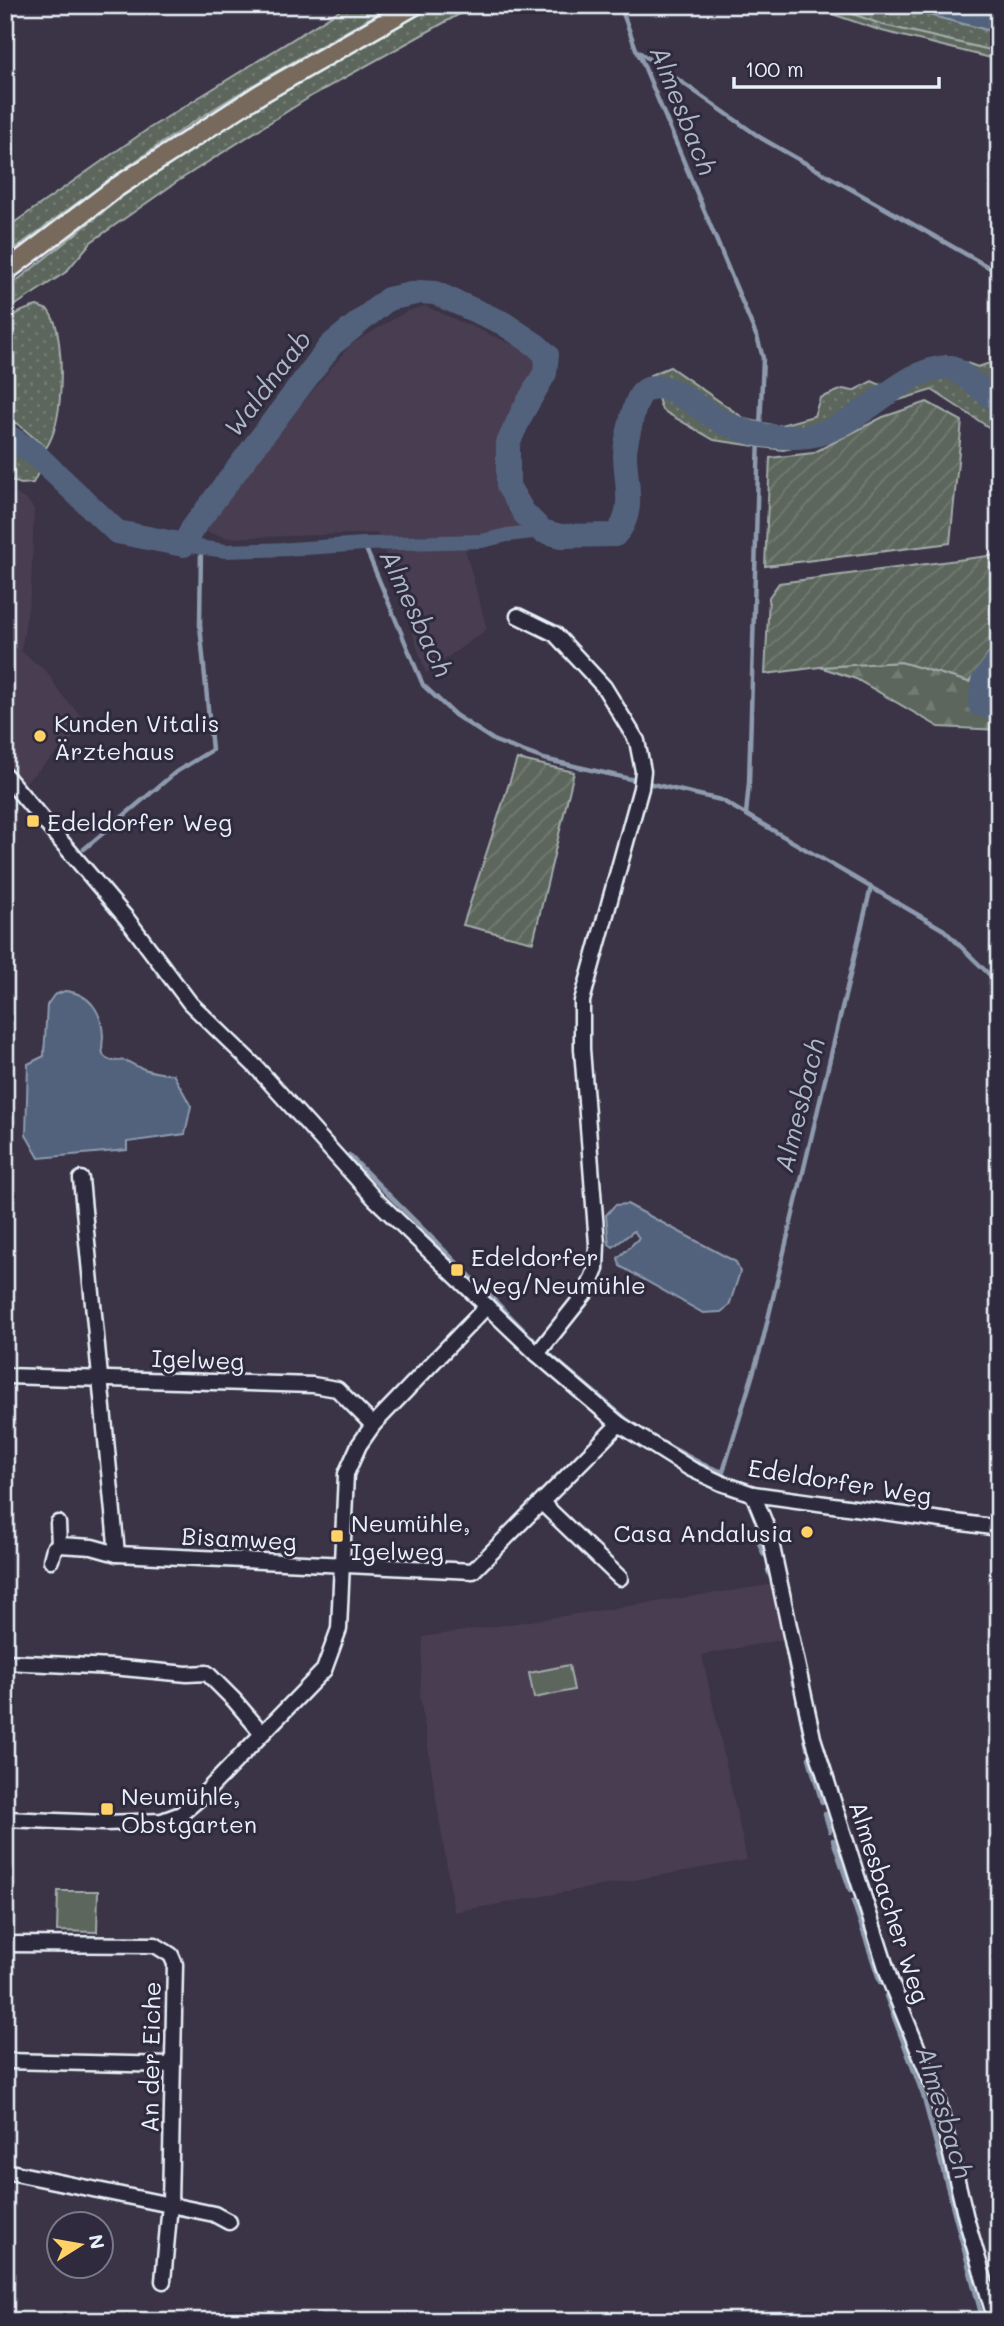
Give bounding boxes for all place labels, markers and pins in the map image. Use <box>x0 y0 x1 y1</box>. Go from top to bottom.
place label: Kunden Vitalis Ärztehaus <box>54 707 219 766</box>
marker: Kunden Vitalis Ärztehaus <box>32 728 48 744</box>
place label: Edeldorfer Weg <box>47 806 232 837</box>
marker: Edeldorfer Weg <box>25 813 41 829</box>
place label: Edeldorfer Weg/Neumühle <box>471 1241 646 1300</box>
marker: Edeldorfer Weg/Neumühle <box>449 1262 465 1278</box>
place label: Neumühle, Igelweg <box>351 1507 471 1566</box>
place label: Casa Andalusia <box>613 1517 793 1548</box>
marker: Casa Andalusia <box>799 1524 815 1540</box>
marker: Neumühle, Igelweg <box>329 1528 345 1544</box>
place label: Neumühle, Obstgarten <box>121 1780 257 1839</box>
marker: Neumühle, Obstgarten <box>99 1801 115 1817</box>

